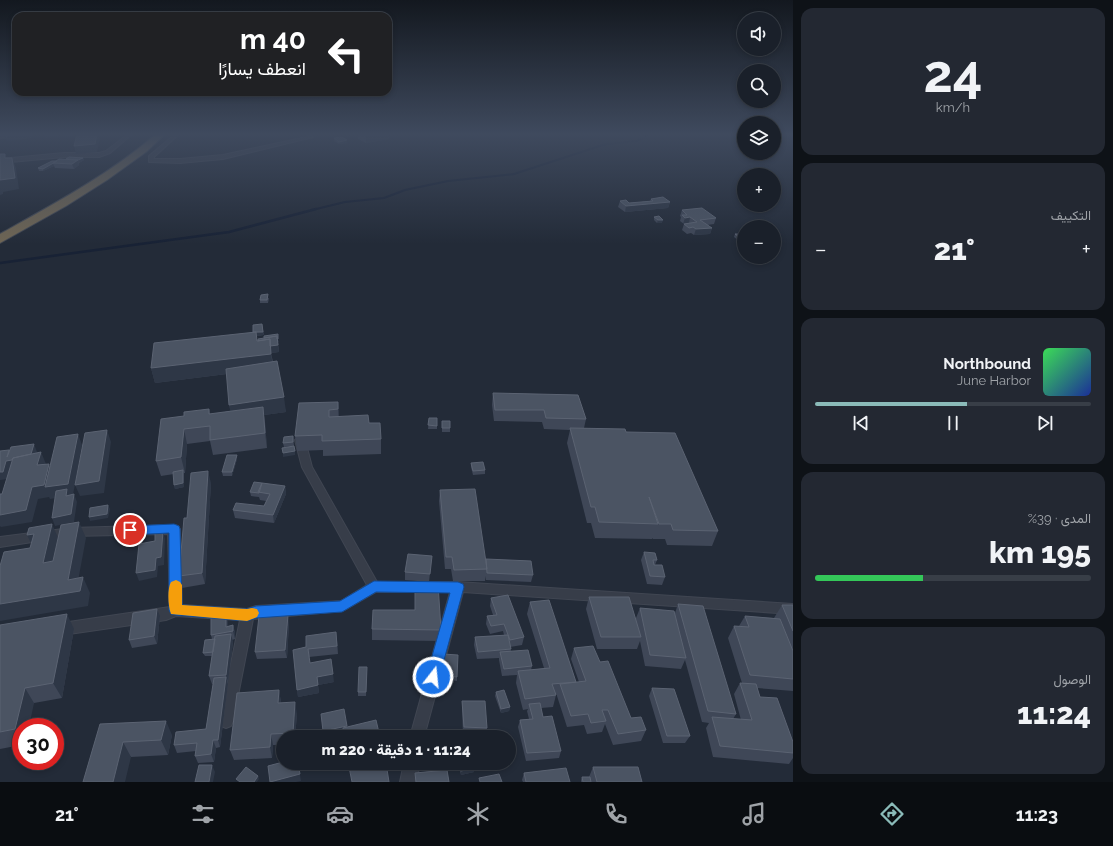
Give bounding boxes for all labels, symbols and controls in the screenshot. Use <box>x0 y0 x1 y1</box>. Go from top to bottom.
map controls <box>737 12 781 264</box>
button: sound <box>737 12 781 56</box>
text: 40 m <box>240 23 306 56</box>
icon: left <box>320 28 372 80</box>
text: 24 <box>923 43 983 104</box>
text: انعطف يسارًا <box>218 58 306 79</box>
button: search <box>737 64 781 108</box>
text: km/h <box>936 100 970 115</box>
button: layers <box>737 116 781 160</box>
button: + <box>737 168 781 212</box>
text: التكييف <box>1051 208 1091 223</box>
button: − <box>737 220 781 264</box>
text: 21° <box>934 232 975 267</box>
text: − <box>815 236 827 262</box>
text: + <box>1082 236 1091 262</box>
text: Northbound <box>943 355 1031 373</box>
text: June Harbor <box>957 373 1031 388</box>
icon: previous <box>850 412 872 434</box>
icon: pause <box>942 412 964 434</box>
icon: next <box>1034 412 1056 434</box>
text: المدى · 39% <box>1028 511 1091 526</box>
pin <box>113 513 147 547</box>
icon: arrive <box>119 519 141 541</box>
text: 195 km <box>989 535 1091 570</box>
position arrow <box>412 656 454 698</box>
text: الوصول <box>1053 672 1091 687</box>
text: 11:24 <box>1017 696 1091 731</box>
speed limit sign: 30 <box>12 718 64 770</box>
text: 11:24 · 1 دقيقة · 220 m <box>321 741 471 759</box>
icon: filters <box>189 800 217 828</box>
icon: car <box>326 800 354 828</box>
icon: climate <box>464 800 492 828</box>
icon: phone <box>602 800 630 828</box>
icon: music <box>740 800 768 828</box>
icon: directions <box>878 800 906 828</box>
text: 21° <box>55 804 79 825</box>
text: 11:23 <box>1016 804 1058 825</box>

